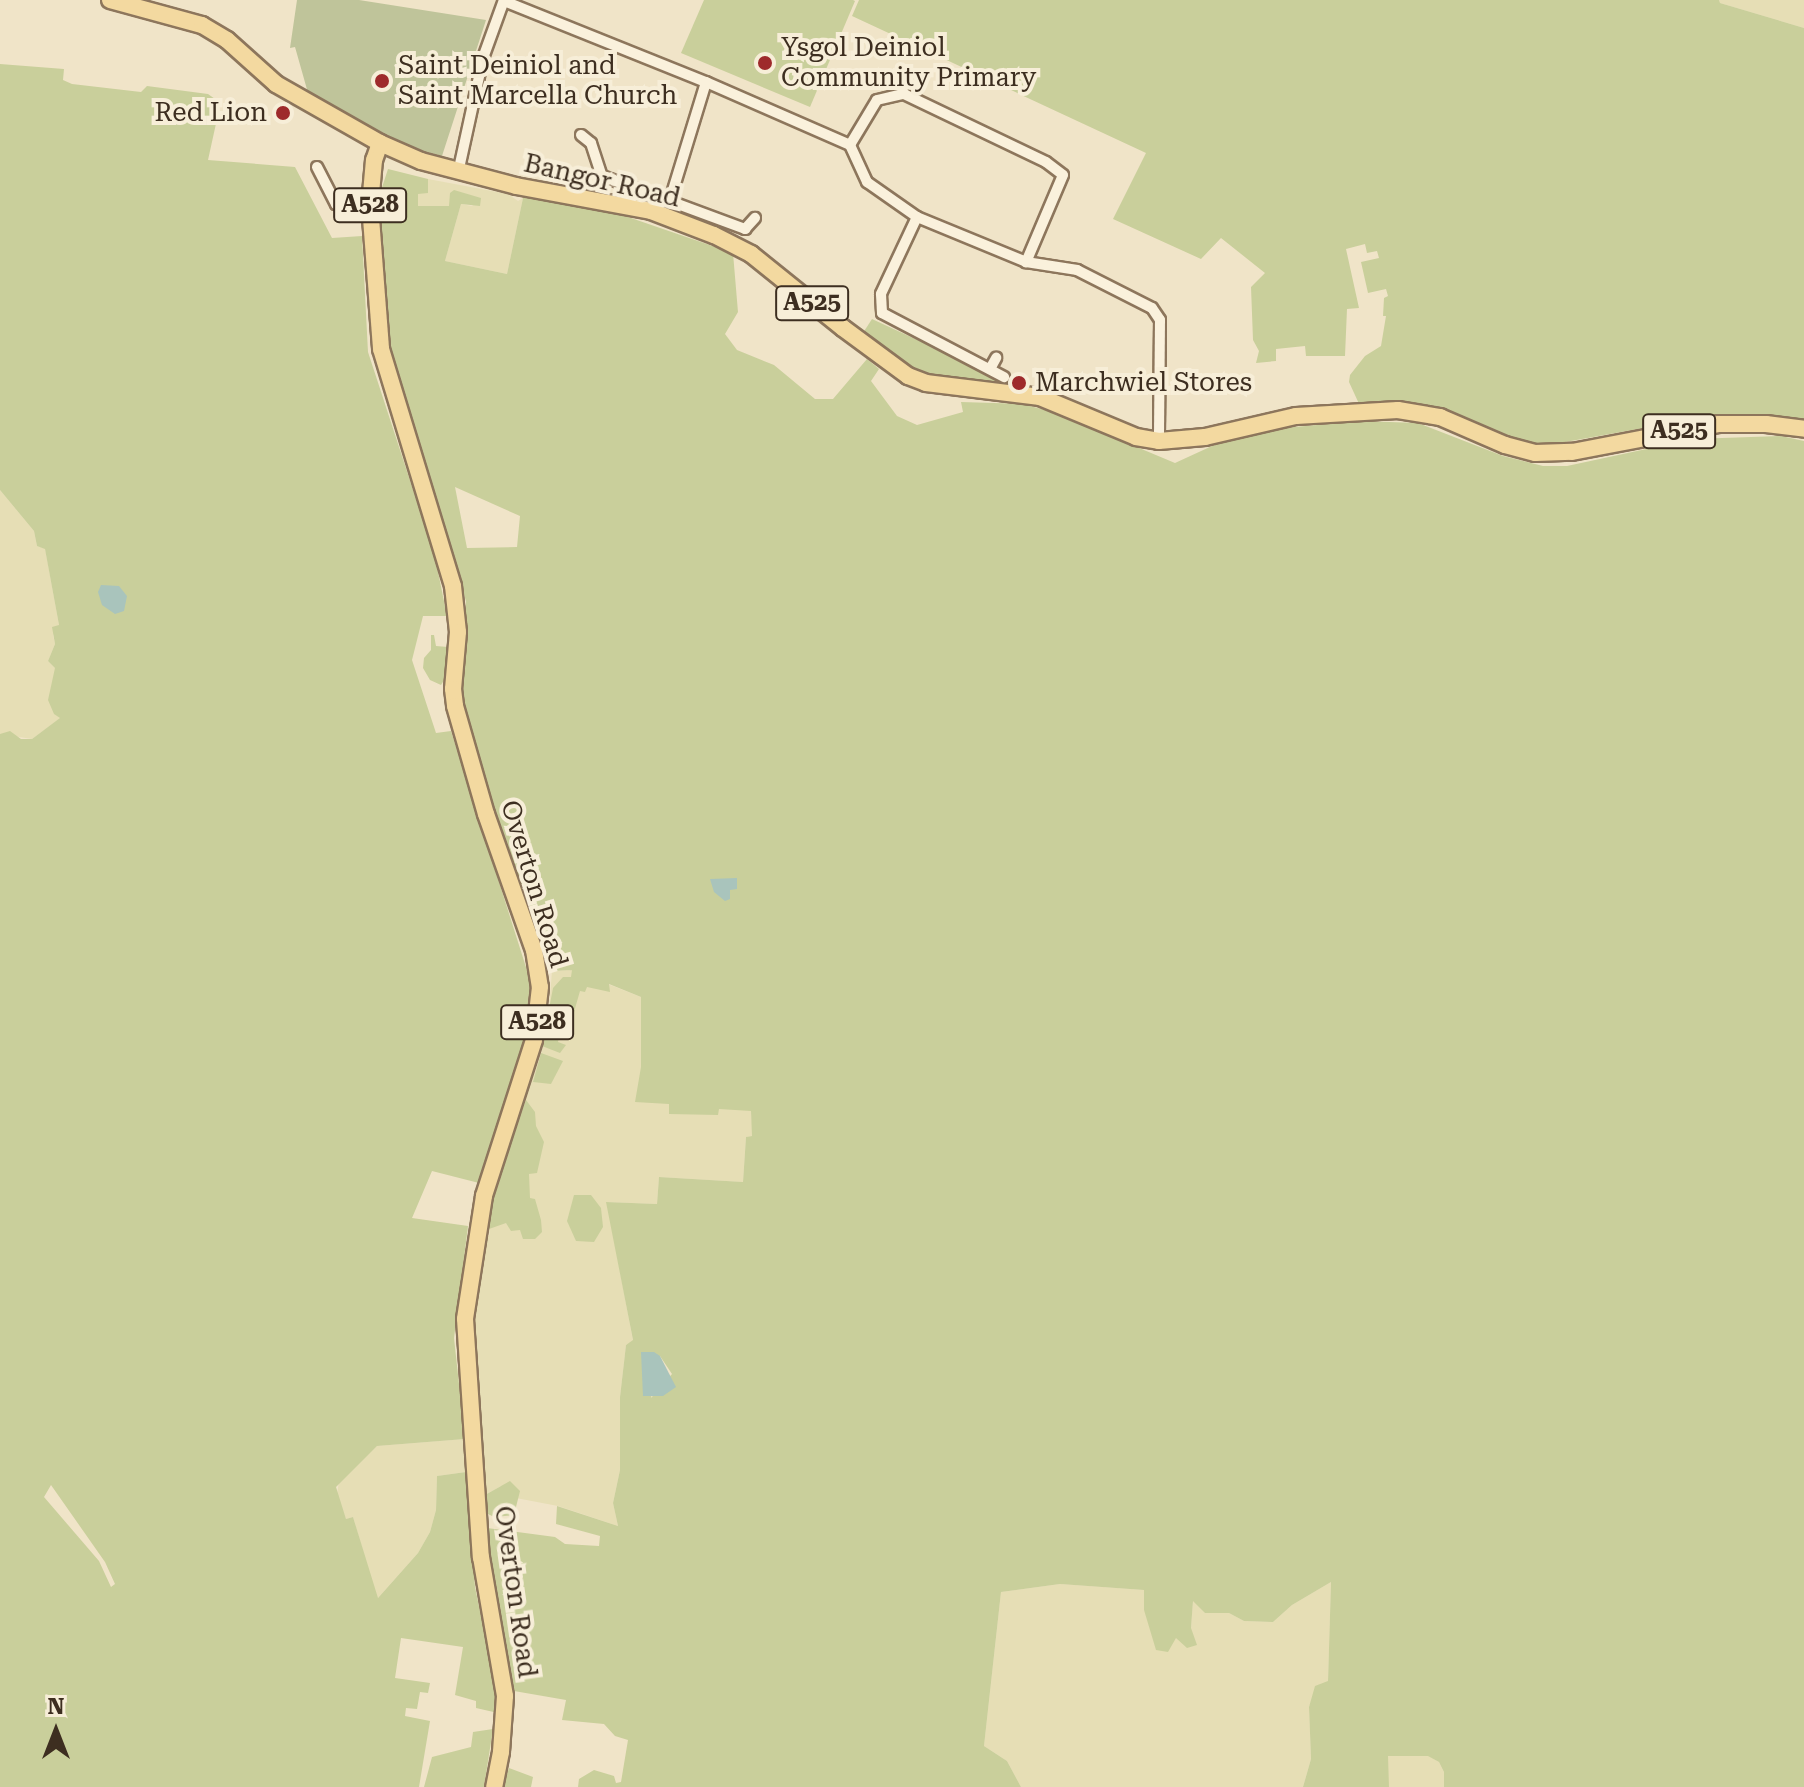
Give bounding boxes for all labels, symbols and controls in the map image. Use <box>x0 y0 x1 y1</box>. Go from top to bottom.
place label: Ysgol Deiniol Community Primary <box>781 32 1036 94</box>
place label: Saint Deiniol and Saint Marcella Church <box>398 50 677 112</box>
marker: Ysgol Deiniol Community Primary <box>756 54 774 72</box>
marker: Saint Deiniol and Saint Marcella Church <box>373 72 391 90</box>
place label: Red Lion <box>155 97 267 129</box>
marker: Red Lion <box>274 104 292 122</box>
street label: Bangor Road <box>521 148 683 214</box>
road number: A528 <box>332 185 408 225</box>
road number: A525 <box>774 283 850 323</box>
place label: Marchwiel Stores <box>1035 367 1252 399</box>
marker: Marchwiel Stores <box>1010 374 1028 392</box>
road number: A525 <box>1641 411 1717 451</box>
street label: Overton Road <box>494 797 574 971</box>
road number: A528 <box>499 1002 575 1042</box>
street label: Overton Road <box>487 1504 543 1680</box>
north arrow <box>16 1691 96 1771</box>
text: N <box>48 1694 64 1719</box>

